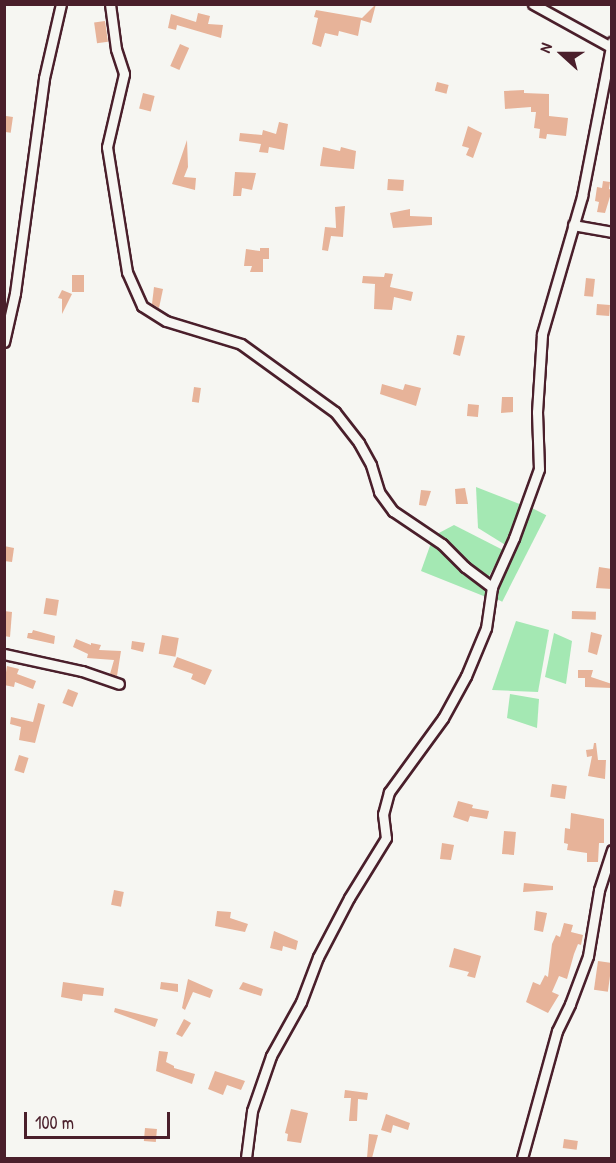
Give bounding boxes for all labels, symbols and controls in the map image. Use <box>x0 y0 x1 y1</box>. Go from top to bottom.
north arrow <box>532 24 592 84</box>
text: N <box>533 40 557 55</box>
scale bar <box>27 1100 172 1138</box>
text: 100 m <box>35 1110 74 1135</box>

